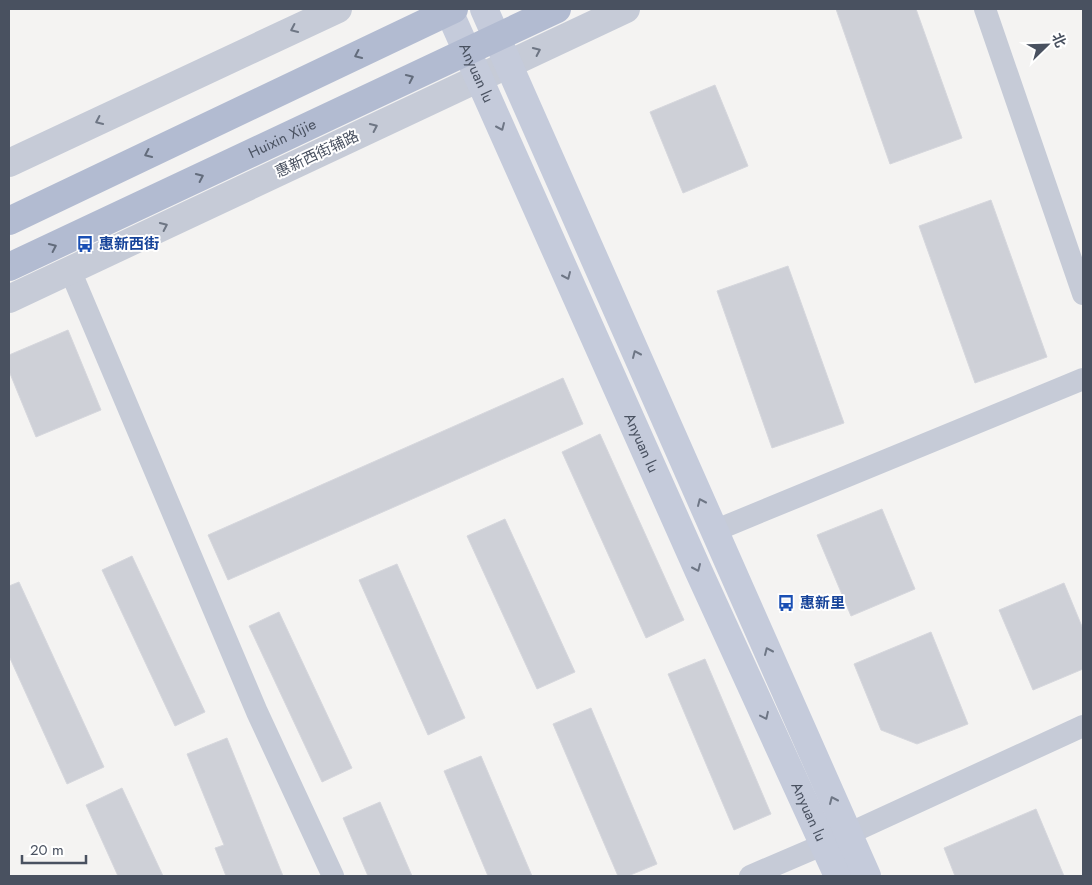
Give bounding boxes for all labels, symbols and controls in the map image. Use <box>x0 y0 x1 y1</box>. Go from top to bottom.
north arrow <box>1022 20 1072 70</box>
one-way arrow <box>290 23 299 34</box>
text: 北 <box>1047 30 1071 50</box>
street label: Anyuan lu <box>454 40 499 106</box>
one-way arrow <box>532 46 541 57</box>
one-way arrow <box>354 48 363 59</box>
one-way arrow <box>405 74 414 84</box>
street label: Huixin Xijie <box>245 113 320 164</box>
one-way arrow <box>95 114 104 125</box>
one-way arrow <box>495 122 506 131</box>
one-way arrow <box>369 123 378 134</box>
street label: 惠新西街辅路 <box>272 125 362 183</box>
one-way arrow <box>144 148 153 159</box>
one-way arrow <box>195 173 204 184</box>
one-way arrow <box>159 222 168 232</box>
place label: 惠新西街 <box>99 233 159 255</box>
bus stop icon: 惠新西街 <box>75 234 95 254</box>
one-way arrow <box>48 242 57 253</box>
one-way arrow <box>561 271 572 280</box>
one-way arrow <box>631 350 642 359</box>
street label: Anyuan lu <box>619 410 664 476</box>
one-way arrow <box>697 498 708 507</box>
one-way arrow <box>691 563 702 572</box>
place label: 惠新里 <box>800 592 845 614</box>
bus stop icon: 惠新里 <box>776 593 796 613</box>
one-way arrow <box>764 647 775 656</box>
one-way arrow <box>759 711 769 720</box>
street label: Anyuan lu <box>785 778 832 845</box>
one-way arrow <box>828 796 839 805</box>
scale bar <box>22 832 86 864</box>
text: 20 m <box>30 839 64 861</box>

